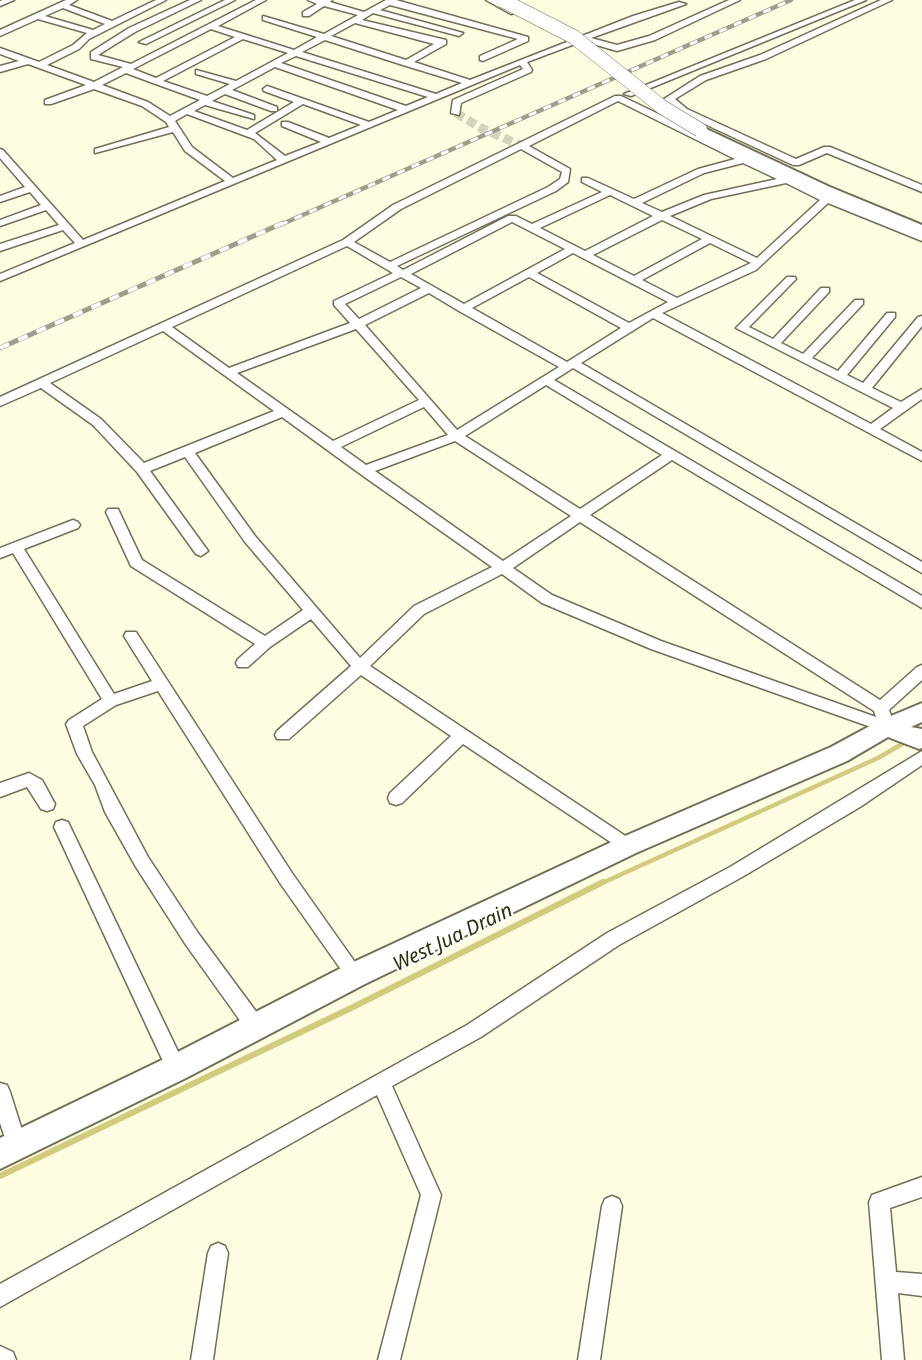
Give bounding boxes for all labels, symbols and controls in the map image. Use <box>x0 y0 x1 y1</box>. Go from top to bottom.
water label: West Jua Drain <box>389 899 517 977</box>

